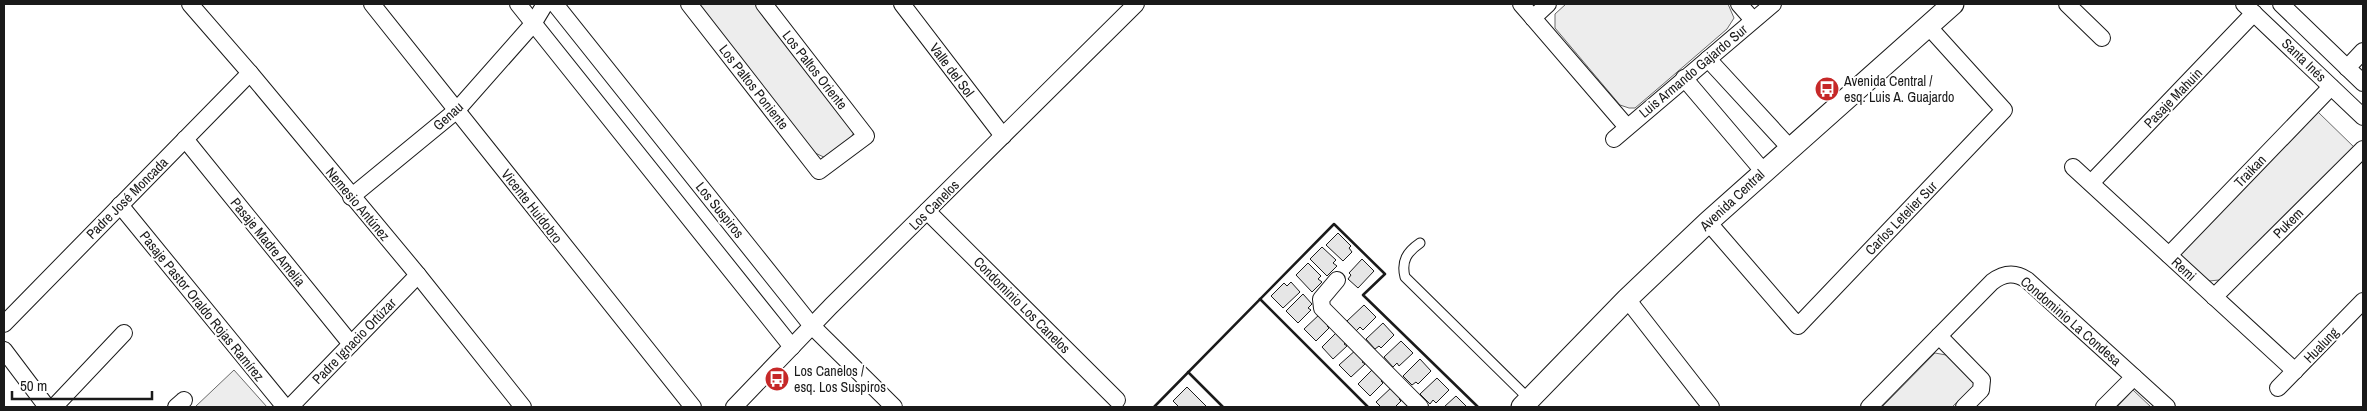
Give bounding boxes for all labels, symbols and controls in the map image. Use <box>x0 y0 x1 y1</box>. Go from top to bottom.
street label: Luis Armando Gajardo Sur <box>1635 20 1751 122</box>
street label: Los Paltos Oriente <box>779 27 851 113</box>
street label: Santa Inés <box>2278 34 2330 86</box>
street label: Valle del Sol <box>926 39 978 101</box>
street label: Los Paltos Poniente <box>715 41 793 133</box>
street label: Pasaje Mahuin <box>2140 64 2206 132</box>
place label: Avenida Central / esq. Luis A. Guajardo <box>1843 72 1954 106</box>
bus stop icon: Avenida Central / esq. Luis A. Guajardo <box>1814 76 1840 102</box>
street label: Genau <box>429 98 467 134</box>
street label: Traikan <box>2230 151 2270 191</box>
street label: Padre José Moncada <box>82 153 172 243</box>
street label: Nemesio Antúnez <box>322 164 394 245</box>
street label: Vicente Huidobro <box>497 165 567 247</box>
street label: Avenida Central <box>1695 165 1768 235</box>
street label: Los Canelos <box>905 176 963 234</box>
street label: Carlos Letelier Sur <box>1861 177 1941 259</box>
street label: Los Suspiros <box>692 178 748 242</box>
street label: Pasaje Madre Amelia <box>227 194 310 291</box>
street label: Pukem <box>2269 204 2307 242</box>
street label: Pasaje Pastor Oraldo Rojas Ramírez <box>136 227 268 385</box>
street label: Condominio Los Canelos <box>970 253 1074 357</box>
street label: Remi <box>2168 253 2200 285</box>
street label: Condominio La Condesa <box>2017 272 2126 370</box>
street label: Padre Ignacio Ortúzar <box>308 294 400 388</box>
street label: Hualung <box>2300 323 2343 367</box>
place label: Los Canelos / esq. Los Suspiros <box>794 362 886 396</box>
bus stop icon: Los Canelos / esq. Los Suspiros <box>764 366 790 392</box>
scale bar <box>12 368 152 400</box>
text: 50 m <box>20 375 47 396</box>

